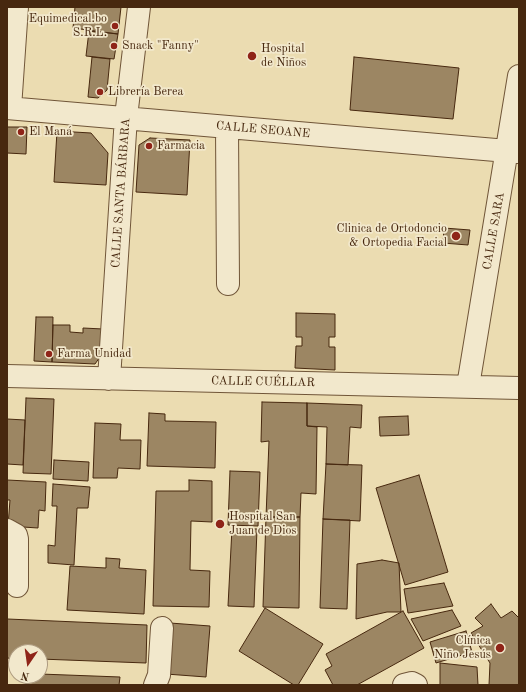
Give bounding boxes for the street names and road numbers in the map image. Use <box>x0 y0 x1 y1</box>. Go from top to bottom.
street label: CALLE SANTA BÁRBARA <box>109 118 133 268</box>
street label: CALLE SEOANE <box>215 119 311 141</box>
street label: CALLE SARA <box>480 191 508 271</box>
street label: CALLE CUÉLLAR <box>211 374 315 390</box>

